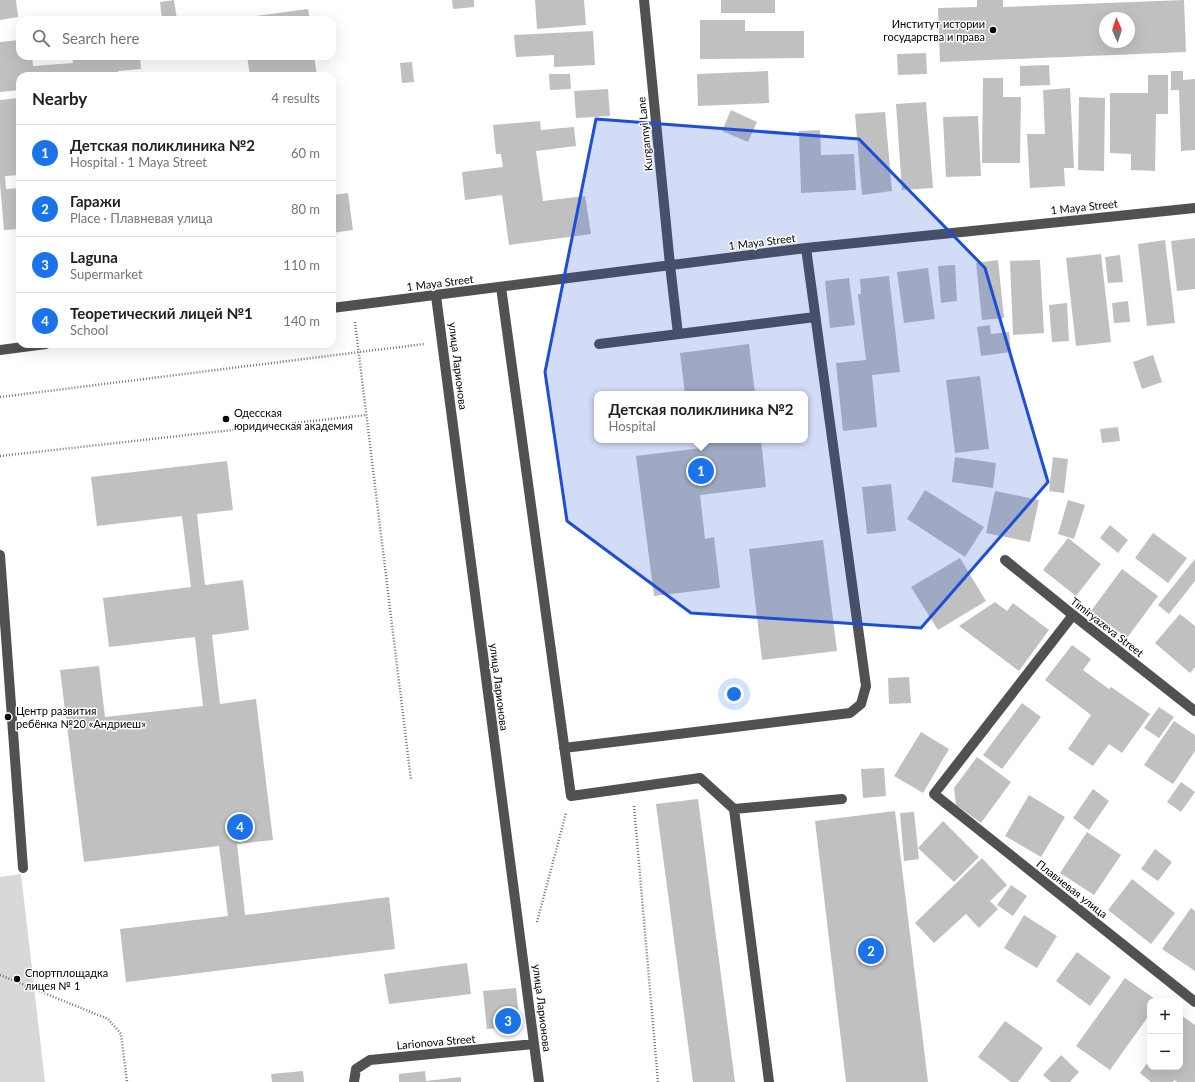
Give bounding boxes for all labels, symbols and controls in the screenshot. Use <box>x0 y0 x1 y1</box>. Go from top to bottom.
north arrow <box>1099 12 1135 48</box>
search box <box>16 16 336 60</box>
place label: Институт истории государства и права <box>883 17 985 43</box>
marker: Институт истории государства и права <box>988 25 998 35</box>
icon: search <box>30 27 52 49</box>
text: Search here <box>62 29 139 47</box>
text: Nearby <box>32 88 87 109</box>
text: 4 results <box>272 90 320 106</box>
street label: Kurgannyi Lane <box>634 96 655 172</box>
text: Детская поликлиника №2 <box>70 136 255 154</box>
text: 1 <box>41 145 49 161</box>
text: 60 m <box>291 145 320 161</box>
text: Hospital · 1 Maya Street <box>70 154 207 170</box>
text: Гаражи <box>70 192 121 210</box>
street label: 1 Maya Street <box>1050 197 1118 216</box>
text: 2 <box>41 201 49 217</box>
text: 80 m <box>291 201 320 217</box>
text: Place · Плавневая улица <box>70 210 213 226</box>
street label: 1 Maya Street <box>728 231 796 252</box>
text: Laguna <box>70 248 118 266</box>
text: 3 <box>41 257 49 273</box>
text: 110 m <box>283 257 320 273</box>
text: Supermarket <box>70 266 143 282</box>
street label: 1 Maya Street <box>406 272 474 293</box>
text: Теоретический лицей №1 <box>70 304 253 322</box>
text: 4 <box>41 313 49 329</box>
text: 140 m <box>283 313 320 329</box>
street label: улица Ларионова <box>447 321 470 411</box>
text: School <box>70 322 108 338</box>
popup <box>594 391 808 443</box>
text: Детская поликлиника №2 <box>608 400 794 418</box>
place label: Одесская юридическая академия <box>234 406 353 432</box>
marker: Одесская юридическая академия <box>221 414 231 424</box>
text: Hospital <box>608 418 656 434</box>
pin: 1 <box>688 456 714 486</box>
street label: Timiryazeva Street <box>1068 594 1146 659</box>
street label: улица Ларионова <box>488 642 511 732</box>
your location <box>724 684 744 704</box>
place label: Центр развития ребёнка №20 «Андриеш» <box>16 704 146 730</box>
marker: Центр развития ребёнка №20 «Андриеш» <box>3 712 13 722</box>
pin: 4 <box>227 812 253 842</box>
street label: Плавневая улица <box>1034 857 1110 920</box>
pin: 2 <box>858 936 884 966</box>
street label: улица Ларионова <box>531 963 554 1053</box>
place label: Спортплощадка лицея № 1 <box>25 966 108 992</box>
marker: Спортплощадка лицея № 1 <box>12 974 22 984</box>
map controls <box>1147 998 1183 1070</box>
button: + <box>1147 998 1183 1034</box>
pin: 3 <box>495 1006 521 1036</box>
street label: Larionova Street <box>396 1032 476 1051</box>
button: − <box>1147 1034 1183 1070</box>

